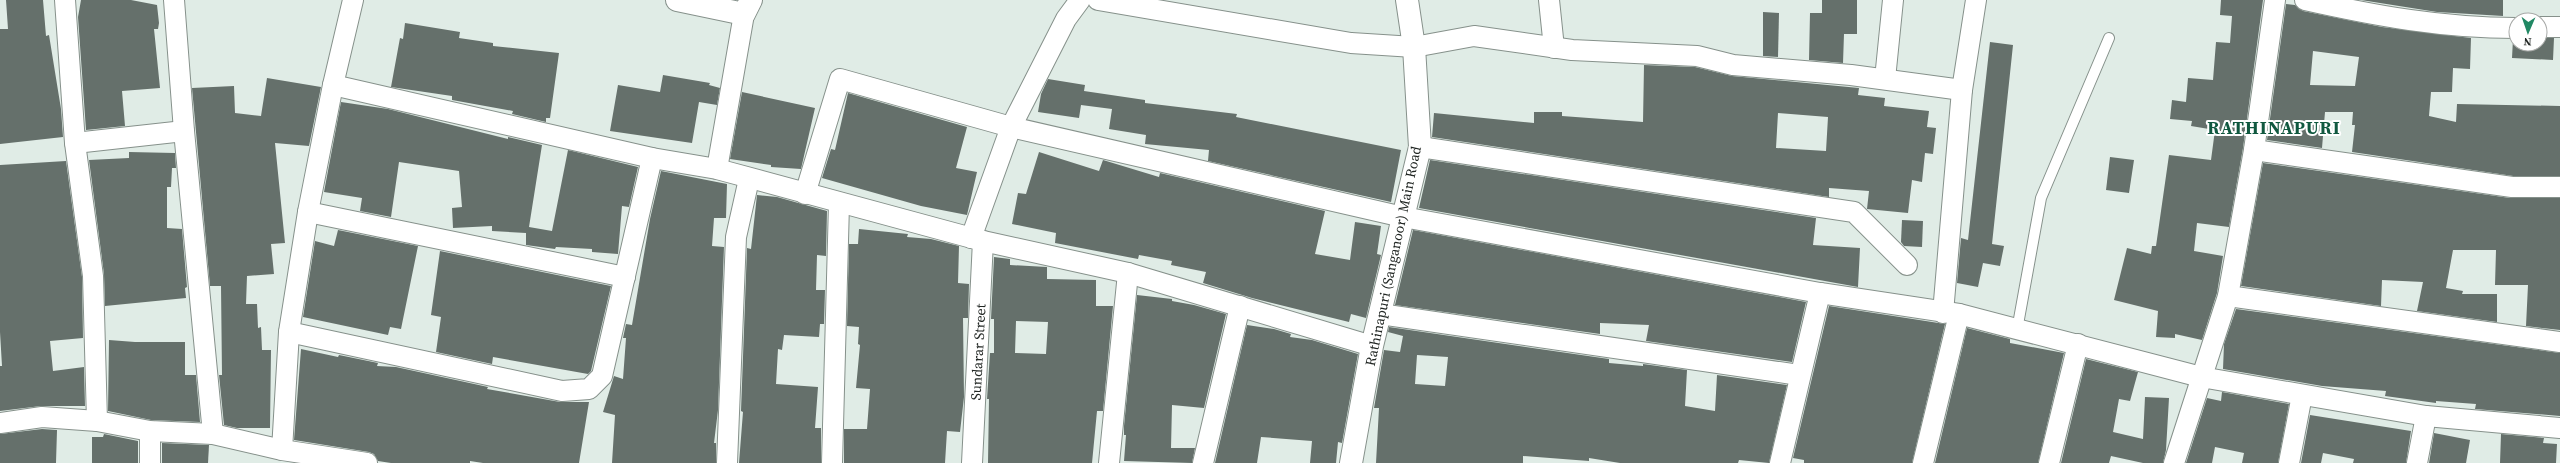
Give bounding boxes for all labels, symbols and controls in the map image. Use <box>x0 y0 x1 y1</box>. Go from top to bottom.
north arrow <box>2508 12 2548 52</box>
text: N <box>2523 34 2532 49</box>
district label: RATHINAPURI <box>2207 115 2341 140</box>
street label: Rathinapuri (Sanganoor) Main Road <box>1360 144 1426 368</box>
street label: Sundarar Street <box>965 303 991 401</box>

